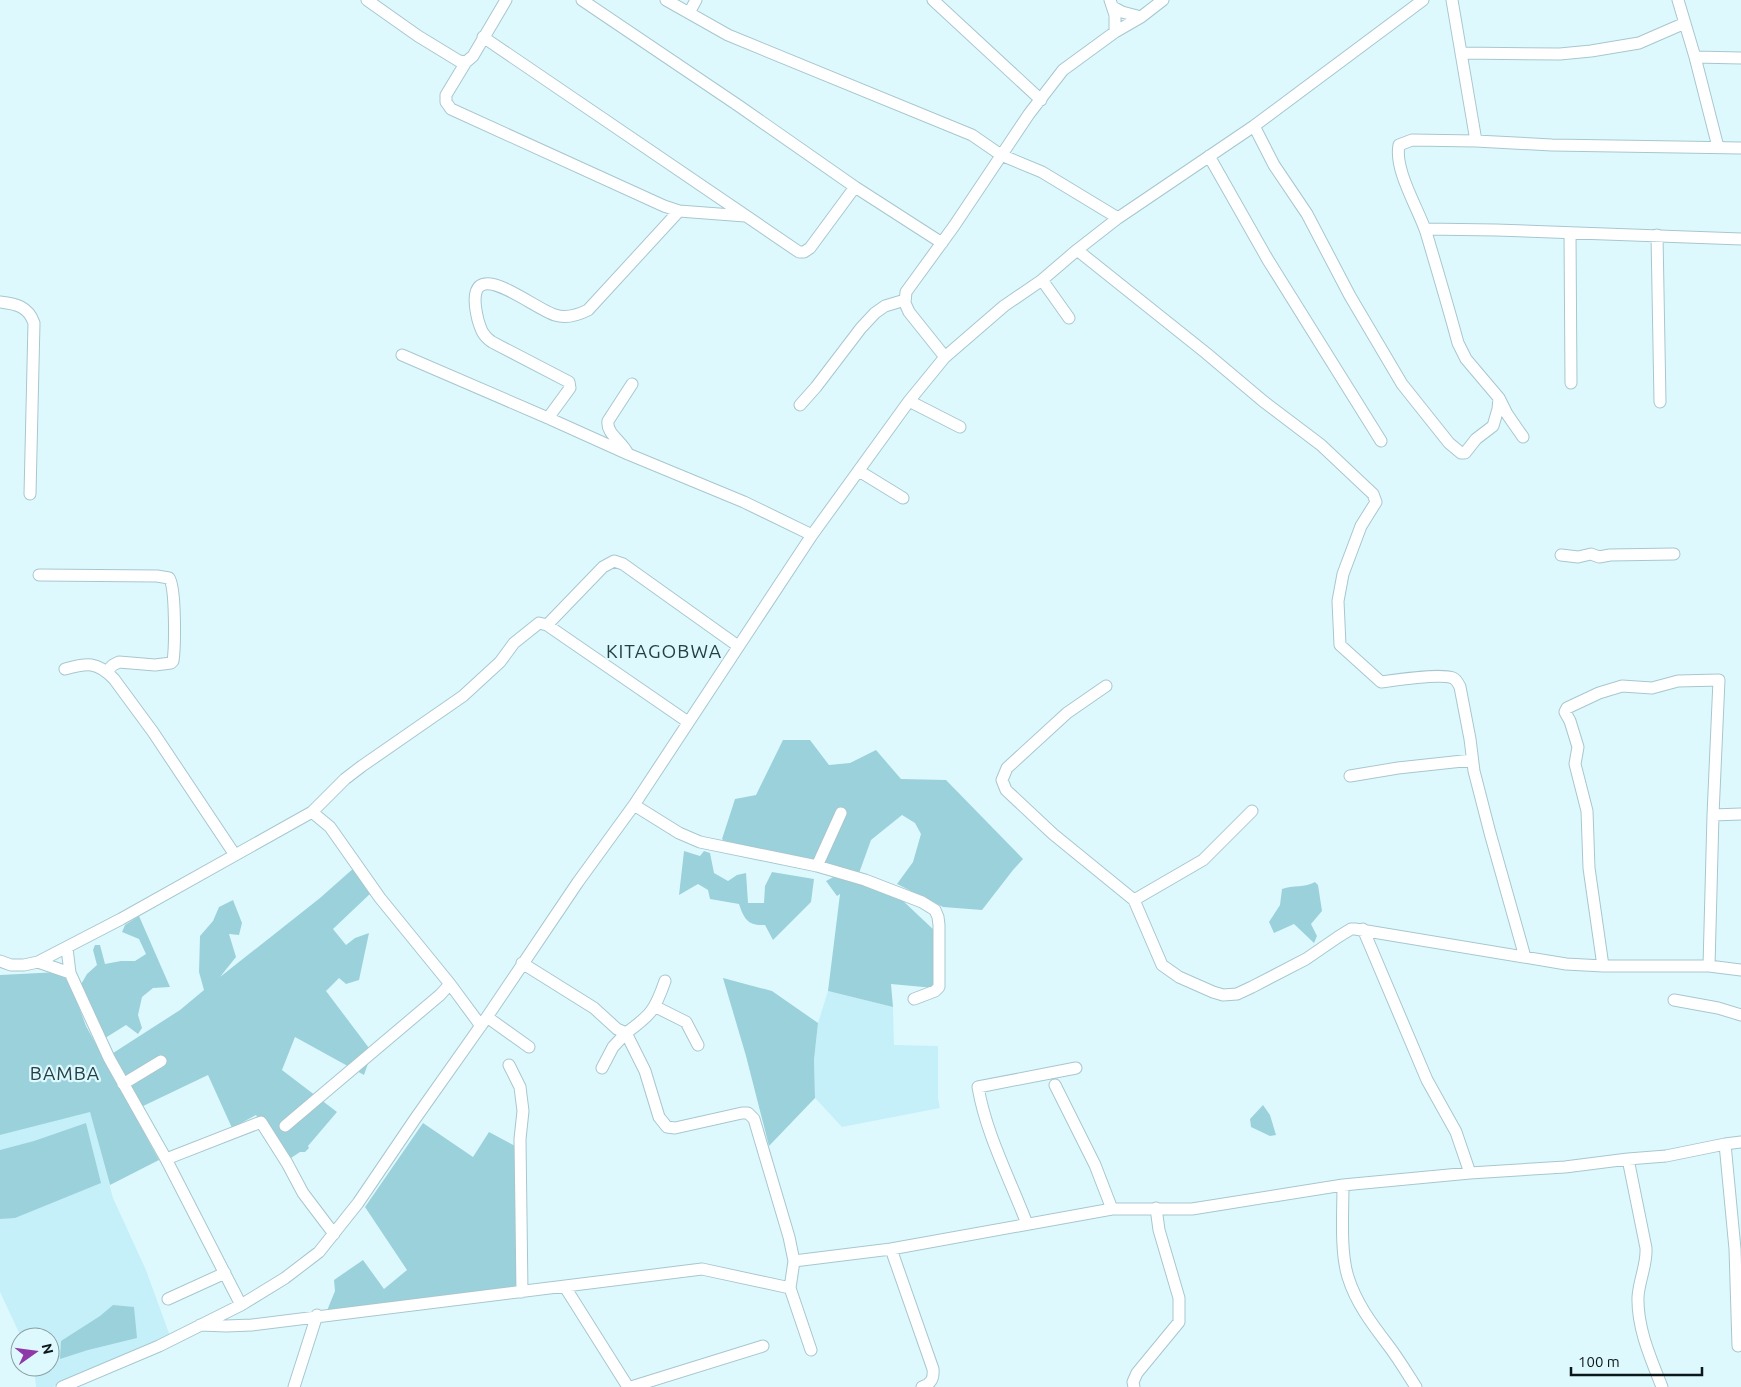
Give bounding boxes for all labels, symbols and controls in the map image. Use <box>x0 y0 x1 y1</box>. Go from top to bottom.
district label: KITAGOBWA <box>606 640 722 662</box>
district label: BAMBA <box>30 1062 100 1084</box>
north arrow <box>10 1327 60 1377</box>
text: N <box>39 1342 57 1356</box>
scale bar <box>1571 1344 1702 1376</box>
text: 100 m <box>1578 1353 1620 1370</box>

